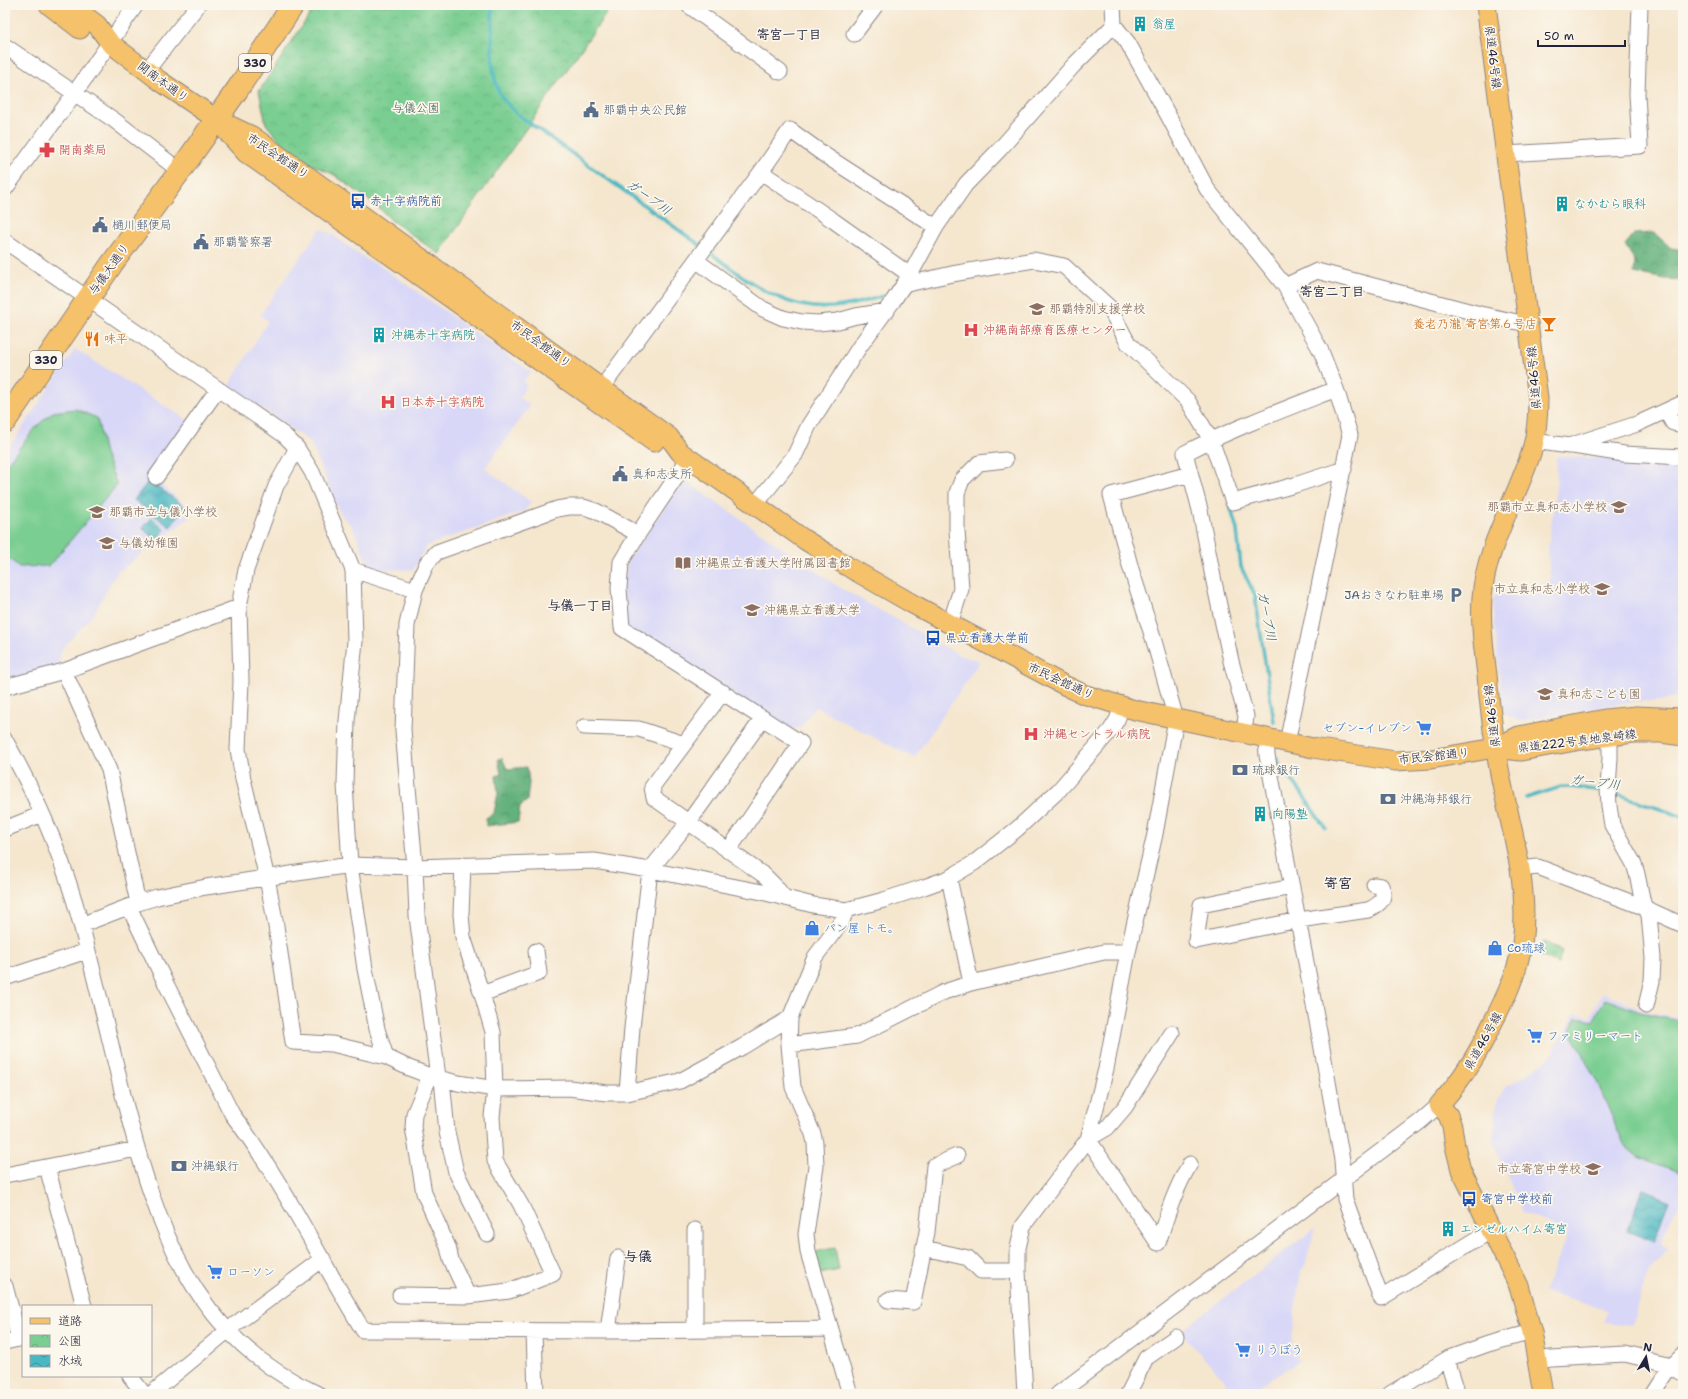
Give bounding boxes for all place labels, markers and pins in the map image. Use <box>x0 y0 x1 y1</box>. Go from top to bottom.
building icon: 翁屋 <box>1131 15 1149 33</box>
place label: 翁屋 <box>1152 16 1176 32</box>
public building icon: 那覇中央公民館 <box>582 101 600 119</box>
place label: 那覇中央公民館 <box>603 102 687 118</box>
pharmacy icon: 開南薬局 <box>38 141 56 159</box>
place label: 開南薬局 <box>59 142 107 158</box>
bus stop icon: 赤十字病院前 <box>349 192 367 210</box>
place label: 赤十字病院前 <box>370 193 442 209</box>
building icon: なかむら眼科 <box>1553 195 1571 213</box>
place label: なかむら眼科 <box>1574 196 1646 212</box>
public building icon: 樋川郵便局 <box>91 216 109 234</box>
place label: 樋川郵便局 <box>112 217 172 233</box>
public building icon: 那覇警察署 <box>192 233 210 251</box>
place label: 那覇警察署 <box>213 234 273 250</box>
school or university icon: 那覇特別支援学校 <box>1028 300 1046 318</box>
place label: 那覇特別支援学校 <box>1049 301 1145 317</box>
bar icon: 養老乃瀧 寄宮第６号店 <box>1540 315 1558 333</box>
place label: 養老乃瀧 寄宮第６号店 <box>1413 316 1537 332</box>
hospital icon: 沖縄南部療育医療センター <box>962 321 980 339</box>
place label: 沖縄南部療育医療センター <box>983 322 1127 338</box>
building icon: 沖縄赤十字病院 <box>370 326 388 344</box>
place label: 沖縄赤十字病院 <box>391 327 475 343</box>
restaurant icon: 味平 <box>83 330 101 348</box>
place label: 味平 <box>104 331 128 347</box>
hospital icon: 日本赤十字病院 <box>379 393 397 411</box>
place label: 日本赤十字病院 <box>400 394 484 410</box>
public building icon: 真和志支所 <box>611 465 629 483</box>
place label: 真和志支所 <box>632 466 692 482</box>
school or university icon: 那覇市立真和志小学校 <box>1610 498 1628 516</box>
place label: 那覇市立真和志小学校 <box>1487 499 1607 515</box>
school or university icon: 那覇市立与儀小学校 <box>88 503 106 521</box>
place label: 那覇市立与儀小学校 <box>109 504 217 520</box>
school or university icon: 与儀幼稚園 <box>98 534 116 552</box>
place label: 与儀幼稚園 <box>119 535 179 551</box>
library icon: 沖縄県立看護大学附属図書館 <box>674 554 692 572</box>
place label: 沖縄県立看護大学附属図書館 <box>695 555 851 571</box>
school or university icon: 市立真和志小学校 <box>1593 580 1611 598</box>
place label: 市立真和志小学校 <box>1494 581 1590 597</box>
parking icon: JAおきなわ駐車場 <box>1447 586 1465 604</box>
place label: JAおきなわ駐車場 <box>1344 587 1444 603</box>
school or university icon: 沖縄県立看護大学 <box>743 601 761 619</box>
place label: 沖縄県立看護大学 <box>764 602 860 618</box>
bus stop icon: 県立看護大学前 <box>924 629 942 647</box>
place label: 県立看護大学前 <box>945 630 1029 646</box>
school or university icon: 真和志こども園 <box>1536 685 1554 703</box>
place label: 真和志こども園 <box>1557 686 1641 702</box>
supermarket icon: セブン-イレブン <box>1415 719 1433 737</box>
place label: セブン-イレブン <box>1322 720 1412 736</box>
hospital icon: 沖縄セントラル病院 <box>1022 725 1040 743</box>
place label: 沖縄セントラル病院 <box>1043 726 1151 742</box>
bank icon: 琉球銀行 <box>1231 761 1249 779</box>
place label: 琉球銀行 <box>1252 762 1300 778</box>
bank icon: 沖縄海邦銀行 <box>1379 790 1397 808</box>
place label: 沖縄海邦銀行 <box>1400 791 1472 807</box>
building icon: 向陽塾 <box>1251 805 1269 823</box>
place label: 向陽塾 <box>1272 806 1308 822</box>
shop icon: パン屋 トモ。 <box>803 919 821 937</box>
place label: パン屋 トモ。 <box>824 920 900 936</box>
shop icon: Co琉球 <box>1486 939 1504 957</box>
place label: Co琉球 <box>1507 940 1545 956</box>
supermarket icon: ファミリーマート <box>1526 1027 1544 1045</box>
place label: ファミリーマート <box>1547 1028 1643 1044</box>
bank icon: 沖縄銀行 <box>170 1157 188 1175</box>
place label: 沖縄銀行 <box>191 1158 239 1174</box>
school or university icon: 市立寄宮中学校 <box>1584 1160 1602 1178</box>
place label: 市立寄宮中学校 <box>1497 1161 1581 1177</box>
bus stop icon: 寄宮中学校前 <box>1460 1190 1478 1208</box>
place label: 寄宮中学校前 <box>1481 1191 1553 1207</box>
building icon: エンゼルハイム寄宮 <box>1439 1220 1457 1238</box>
place label: エンゼルハイム寄宮 <box>1460 1221 1568 1237</box>
supermarket icon: ローソン <box>206 1263 224 1281</box>
place label: ローソン <box>227 1264 275 1280</box>
supermarket icon: りうぼう <box>1234 1341 1252 1359</box>
place label: りうぼう <box>1255 1342 1303 1358</box>

